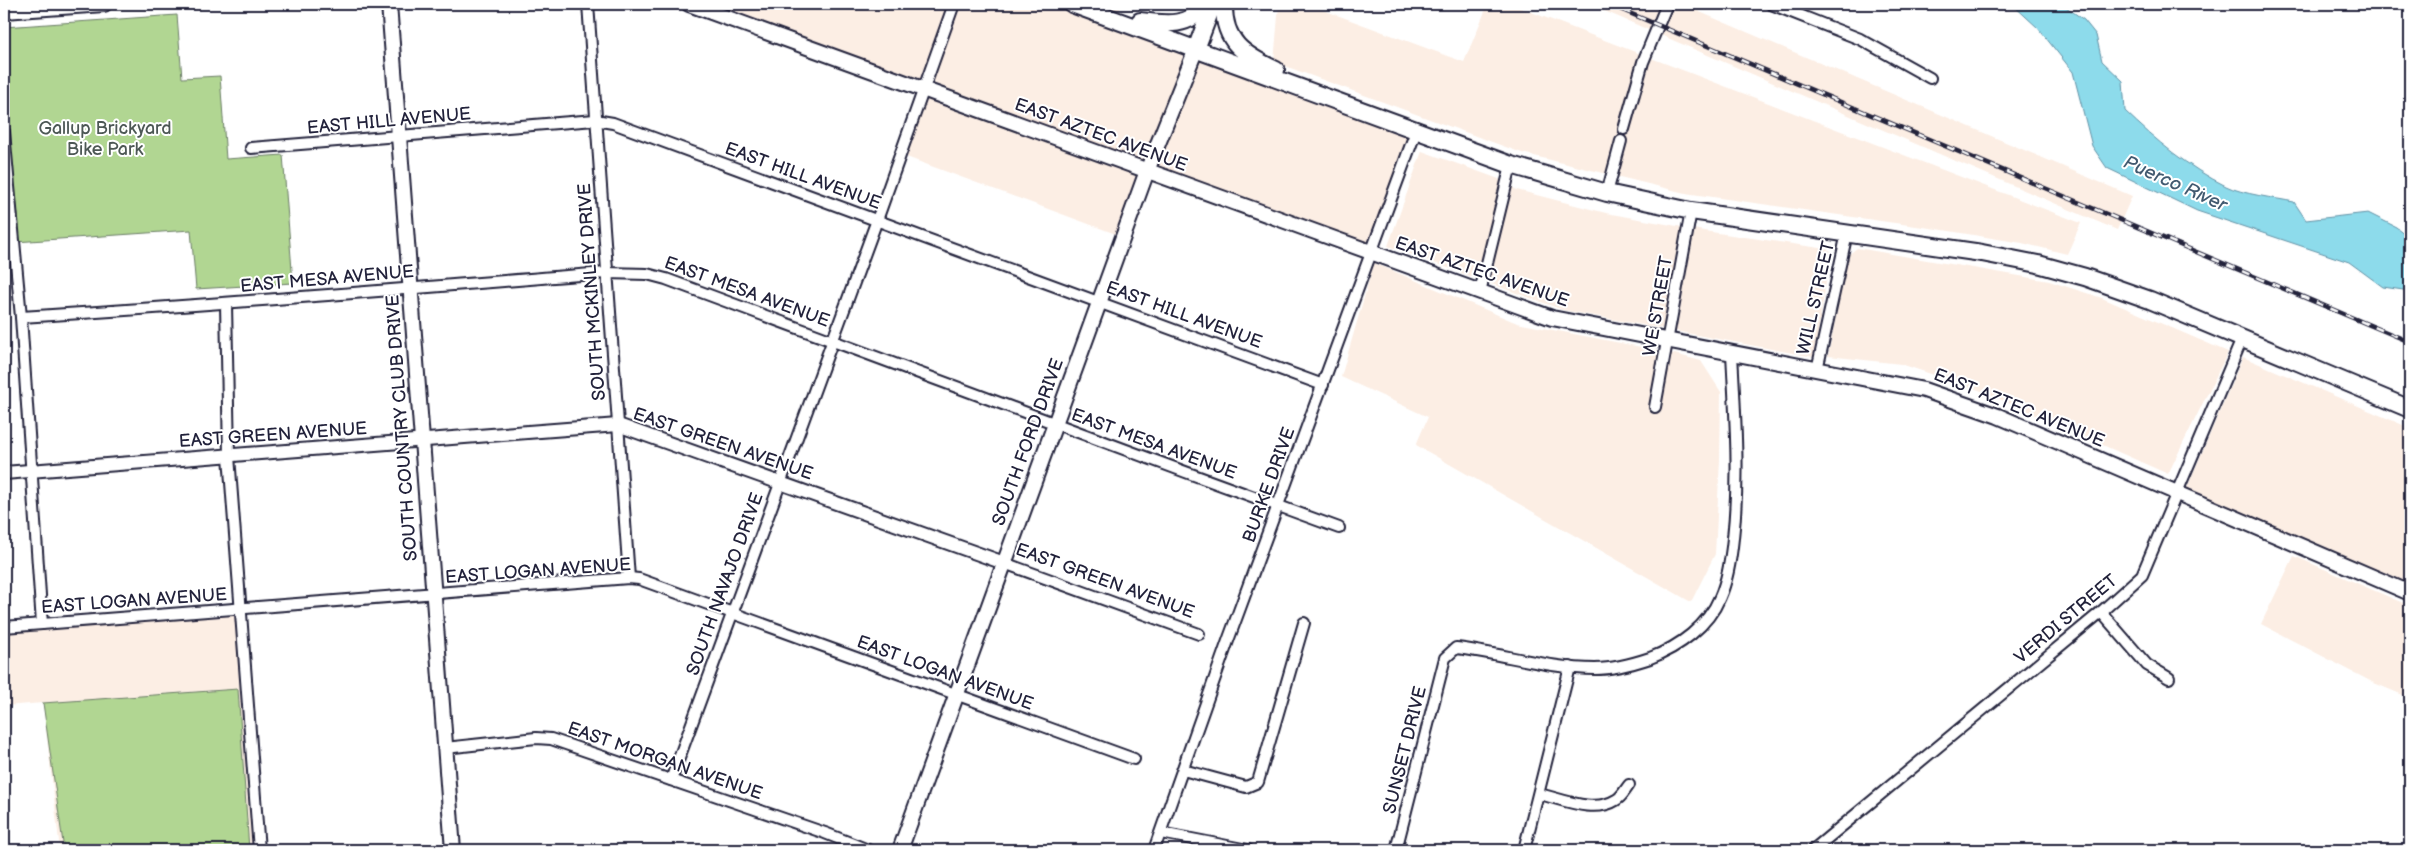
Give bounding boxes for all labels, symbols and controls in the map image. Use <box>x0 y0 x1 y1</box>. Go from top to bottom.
street label: EAST AZTEC AVENUE <box>1012 94 1190 176</box>
street label: EAST HILL AVENUE <box>306 103 472 139</box>
park label: Gallup Brickyard Bike Park <box>38 118 172 160</box>
street label: EAST HILL AVENUE <box>722 138 884 214</box>
water label: Puerco River <box>2120 151 2231 217</box>
street label: SOUTH MCKINLEY DRIVE <box>574 183 610 401</box>
street label: EAST AZTEC AVENUE <box>1392 232 1572 312</box>
street label: WILL STREET <box>1793 239 1839 357</box>
street label: EAST MESA AVENUE <box>662 252 833 332</box>
street label: WE STREET <box>1639 254 1677 358</box>
street label: EAST MESA AVENUE <box>239 261 415 297</box>
street label: EAST HILL AVENUE <box>1103 277 1265 353</box>
street label: SOUTH COUNTRY CLUB DRIVE <box>382 294 422 562</box>
street label: SOUTH FORD DRIVE <box>988 355 1068 528</box>
street label: EAST AZTEC AVENUE <box>1931 364 2108 452</box>
street label: EAST GREEN AVENUE <box>630 403 816 485</box>
street label: EAST MESA AVENUE <box>1069 404 1240 484</box>
street label: EAST GREEN AVENUE <box>178 418 368 452</box>
street label: BURKE DRIVE <box>1238 424 1300 546</box>
street label: SOUTH NAVAJO DRIVE <box>682 490 768 678</box>
street label: EAST GREEN AVENUE <box>1013 539 1197 623</box>
street label: EAST LOGAN AVENUE <box>444 554 632 588</box>
street label: VERDI STREET <box>2010 570 2122 668</box>
street label: EAST LOGAN AVENUE <box>40 584 228 618</box>
street label: EAST LOGAN AVENUE <box>854 631 1036 715</box>
street label: SUNSET DRIVE <box>1379 684 1431 816</box>
street label: EAST MORGAN AVENUE <box>565 718 765 804</box>

